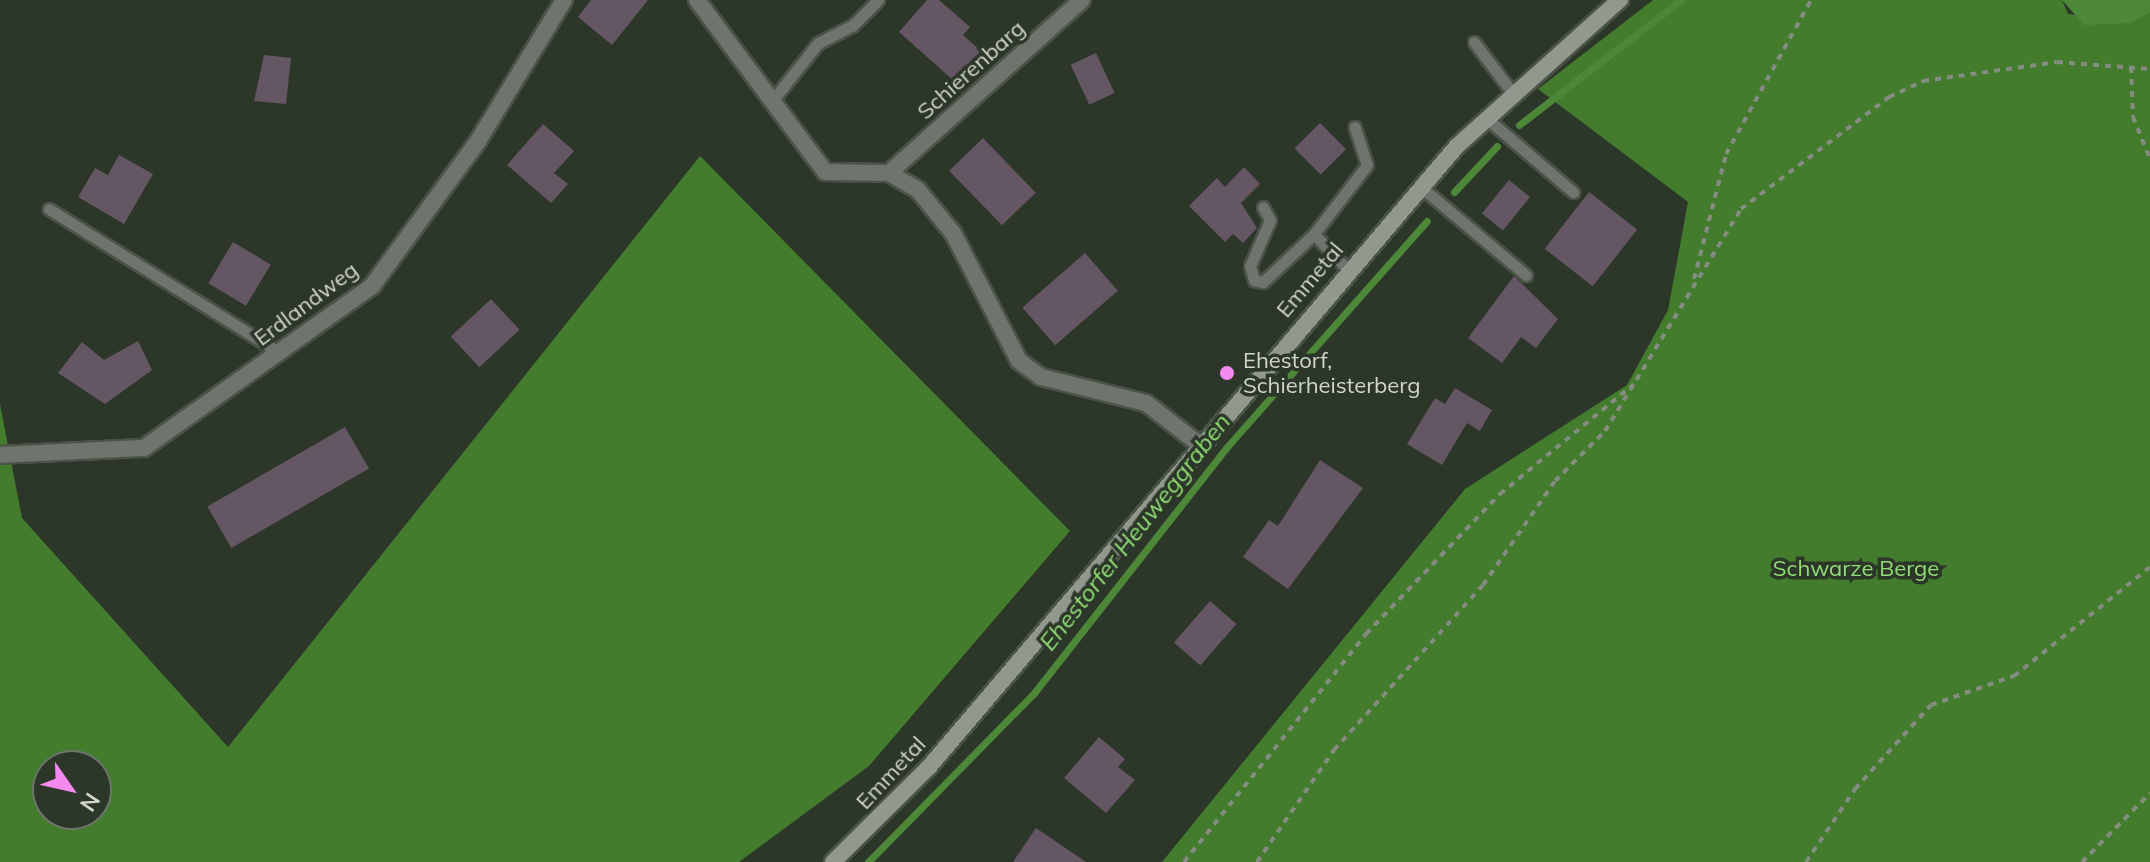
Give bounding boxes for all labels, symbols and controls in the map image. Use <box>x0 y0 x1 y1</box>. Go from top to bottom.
street label: Schierenbarg <box>912 15 1030 125</box>
street label: Emmetal <box>1271 237 1349 323</box>
street label: Erdlandweg <box>249 257 363 351</box>
place label: Ehestorf, Schierheisterberg <box>1243 347 1420 398</box>
marker: Ehestorf, Schierheisterberg <box>1218 364 1236 382</box>
water label: Ehestorfer Heuweggraben <box>1034 408 1236 656</box>
park label: Schwarze Berge <box>1773 556 1939 582</box>
street label: Emmetal <box>851 731 931 815</box>
north arrow <box>32 750 112 830</box>
text: N <box>74 788 106 817</box>

